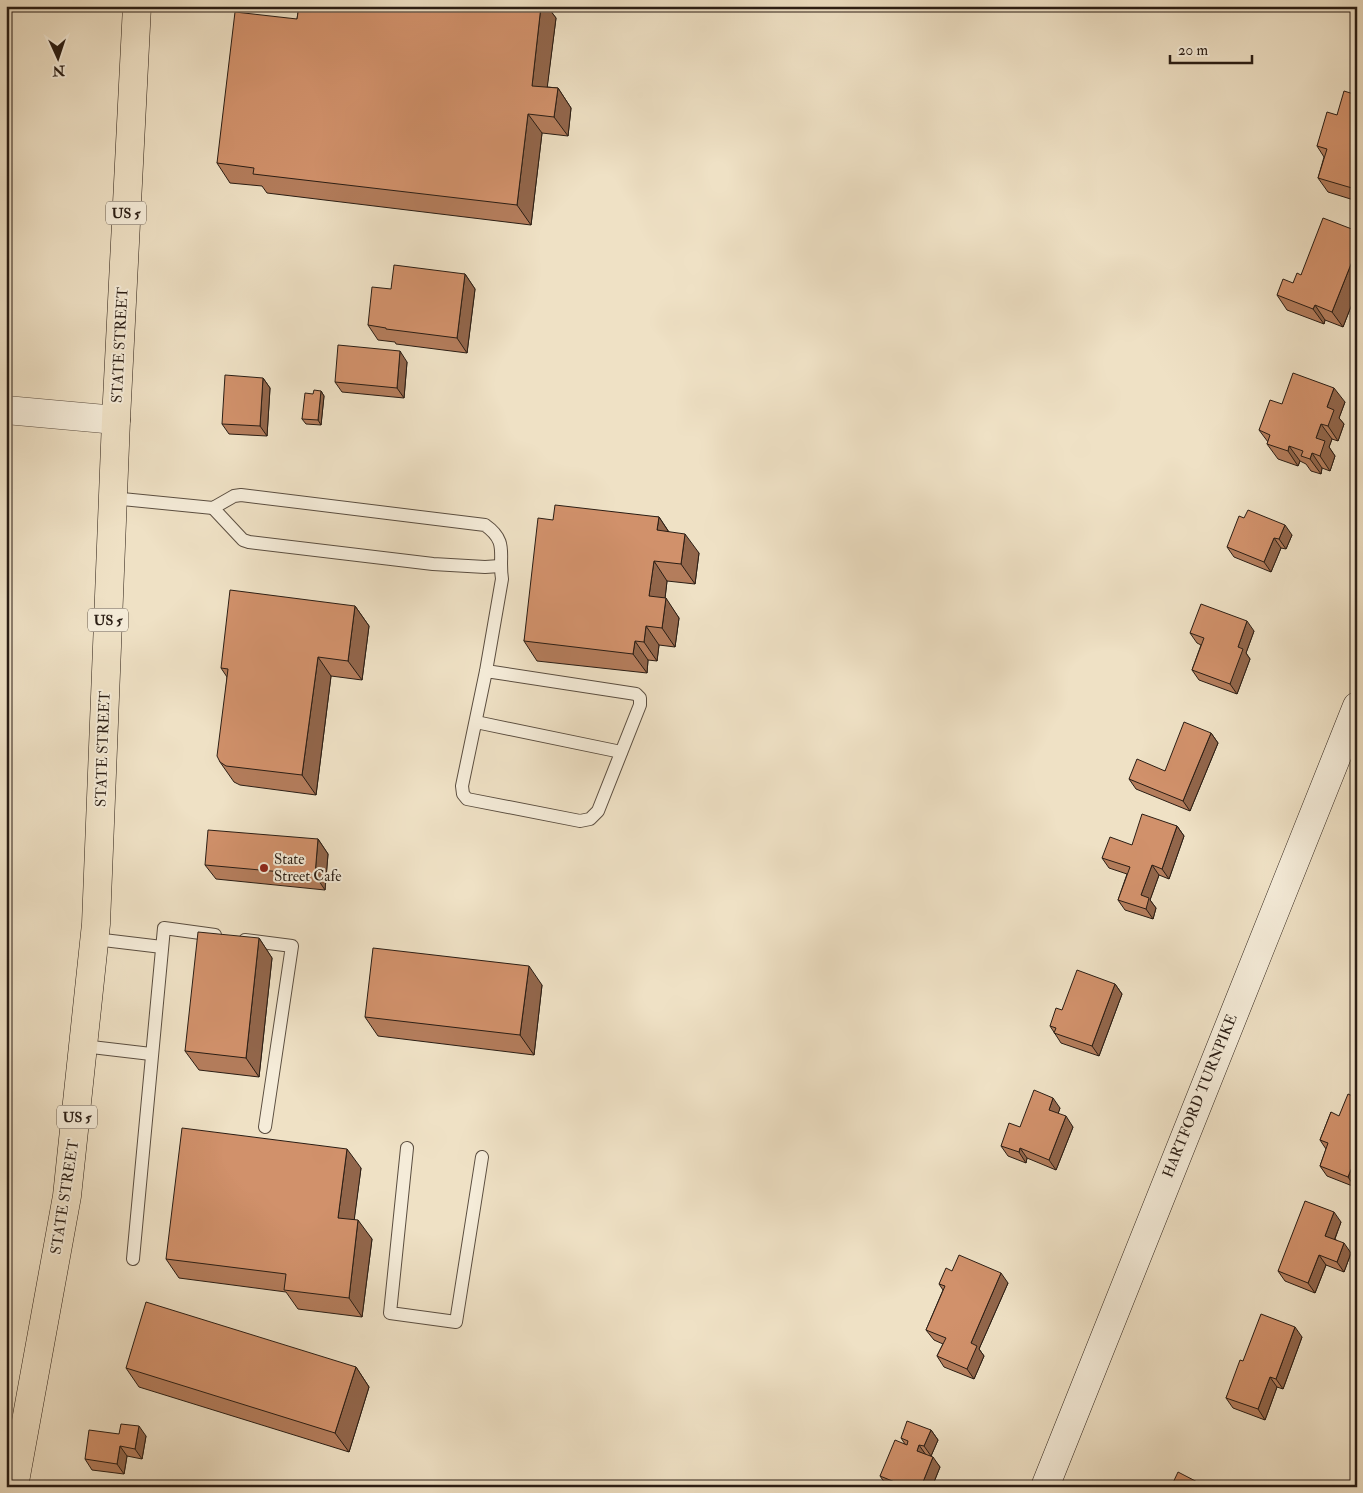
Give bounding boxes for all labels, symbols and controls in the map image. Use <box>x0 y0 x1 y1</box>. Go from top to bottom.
north arrow <box>32 32 82 82</box>
scale bar <box>1170 32 1253 64</box>
text: 20 m <box>1178 41 1208 60</box>
text: N <box>51 62 66 79</box>
road number: US 5 <box>106 202 146 224</box>
street label: STATE STREET <box>107 287 133 403</box>
road number: US 5 <box>88 608 128 632</box>
street label: STATE STREET <box>91 691 115 807</box>
place label: State Street Cafe <box>274 850 341 886</box>
marker: State Street Cafe <box>258 862 270 874</box>
street label: HARTFORD TURNPIKE <box>1158 1011 1242 1181</box>
road number: US 5 <box>57 1106 97 1128</box>
street label: STATE STREET <box>47 1138 83 1256</box>

